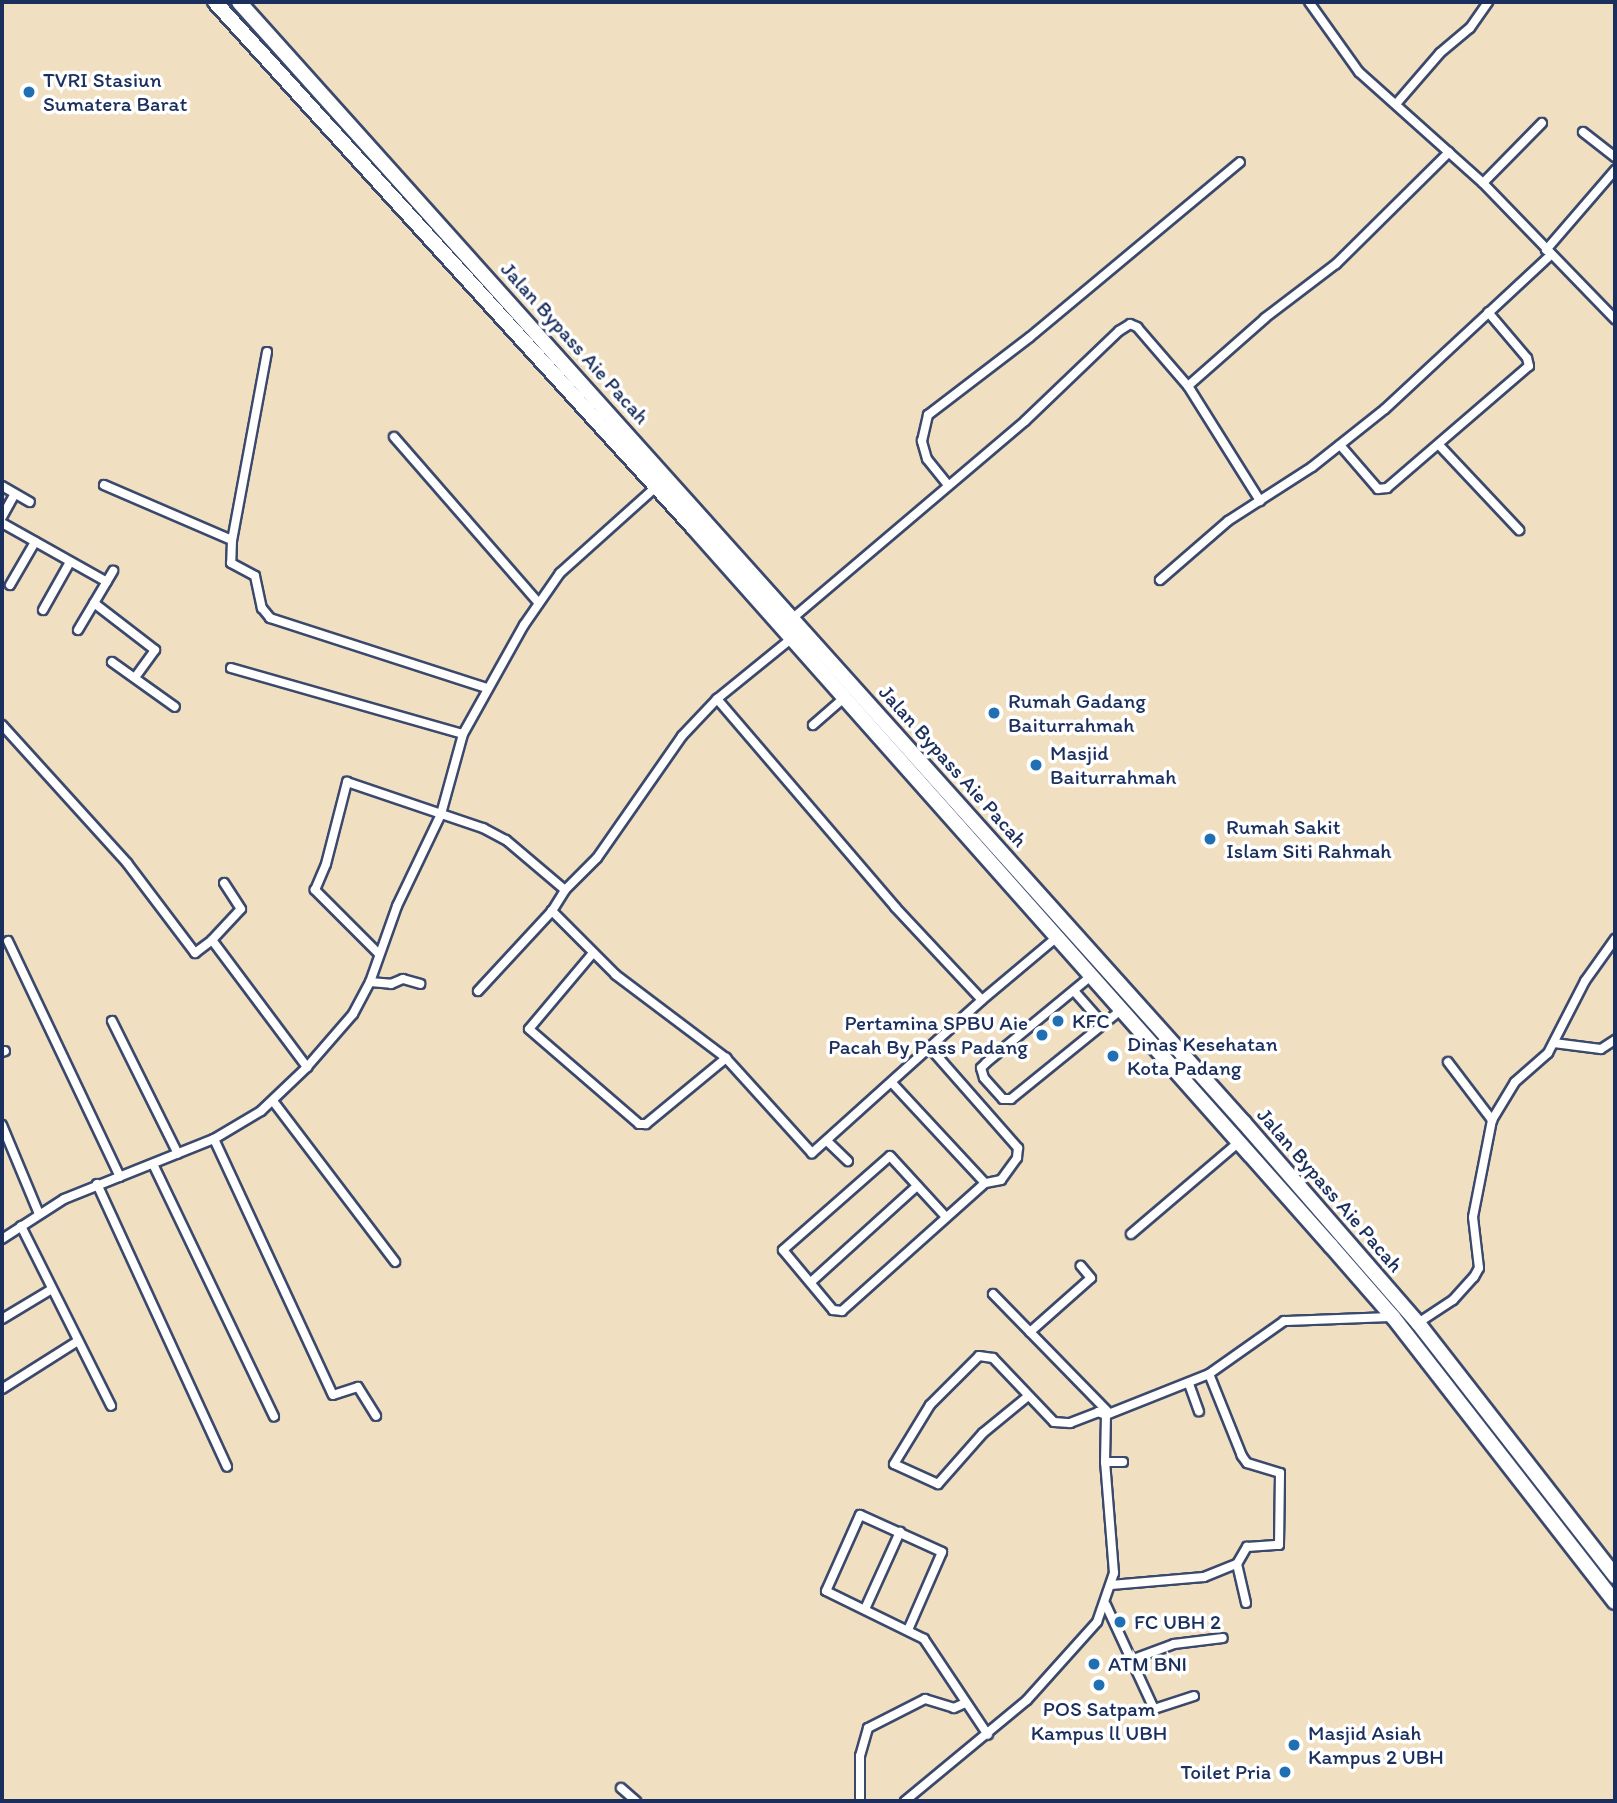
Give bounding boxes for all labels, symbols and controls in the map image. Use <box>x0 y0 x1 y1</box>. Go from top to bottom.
place label: TVRI Stasiun Sumatera Barat <box>43 67 187 117</box>
marker: TVRI Stasiun Sumatera Barat <box>21 84 37 100</box>
street label: Jalan Bypass Aie Pacah <box>496 257 654 429</box>
street label: Jalan Bypass Aie Pacah <box>874 680 1032 852</box>
place label: Rumah Gadang Baiturrahmah <box>1008 688 1145 738</box>
marker: Rumah Gadang Baiturrahmah <box>986 705 1002 721</box>
place label: Masjid Baiturrahmah <box>1050 740 1176 790</box>
marker: Masjid Baiturrahmah <box>1028 757 1044 773</box>
place label: Rumah Sakit Islam Siti Rahmah <box>1226 814 1391 864</box>
marker: Rumah Sakit Islam Siti Rahmah <box>1200 829 1220 849</box>
place label: KFC <box>1072 1008 1110 1034</box>
place label: Pertamina SPBU Aie Pacah By Pass Padang <box>830 1010 1028 1060</box>
marker: KFC <box>1050 1013 1066 1029</box>
marker: Pertamina SPBU Aie Pacah By Pass Padang <box>1034 1027 1050 1043</box>
place label: Dinas Kesehatan Kota Padang <box>1127 1031 1278 1081</box>
marker: Dinas Kesehatan Kota Padang <box>1105 1048 1121 1064</box>
street label: Jalan Bypass Aie Pacah <box>1252 1103 1408 1277</box>
place label: FC UBH 2 <box>1134 1609 1221 1635</box>
marker: FC UBH 2 <box>1112 1614 1128 1630</box>
place label: ATM BNI <box>1108 1651 1189 1677</box>
marker: ATM BNI <box>1086 1656 1102 1672</box>
marker: POS Satpam Kampus ll UBH <box>1091 1677 1107 1693</box>
place label: POS Satpam Kampus ll UBH <box>1031 1696 1167 1746</box>
place label: Masjid Asiah Kampus 2 UBH <box>1308 1720 1444 1770</box>
marker: Masjid Asiah Kampus 2 UBH <box>1286 1737 1302 1753</box>
place label: Toilet Pria <box>1180 1759 1271 1785</box>
marker: Toilet Pria <box>1277 1764 1293 1780</box>

